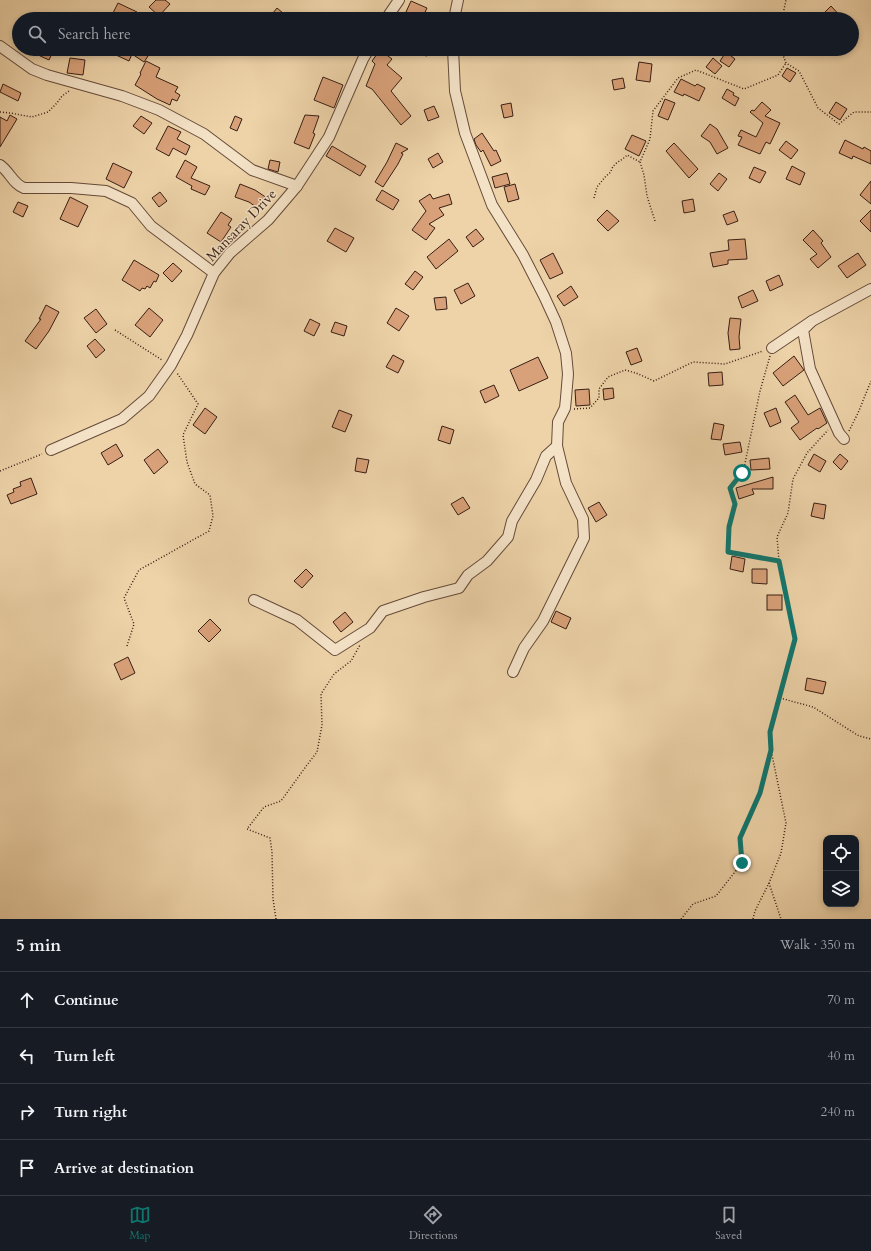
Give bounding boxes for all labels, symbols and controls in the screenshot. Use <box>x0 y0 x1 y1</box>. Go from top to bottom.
search box <box>12 12 859 56</box>
icon: search <box>26 23 48 45</box>
text: Search here <box>58 24 131 44</box>
street label: Mansaray Drive <box>202 185 281 266</box>
route start <box>733 464 751 482</box>
map controls <box>823 835 859 907</box>
button: locate <box>823 835 859 871</box>
route end <box>733 854 751 872</box>
button: layers <box>823 871 859 907</box>
text: 5 min <box>16 934 61 957</box>
text: Walk · 350 m <box>780 936 855 954</box>
icon: ahead <box>16 989 38 1011</box>
text: Continue <box>54 990 119 1010</box>
text: 70 m <box>827 991 855 1009</box>
icon: left <box>16 1045 38 1067</box>
text: Turn left <box>54 1046 115 1066</box>
text: 40 m <box>827 1047 855 1065</box>
icon: right <box>16 1101 38 1123</box>
text: Turn right <box>54 1102 127 1122</box>
text: 240 m <box>821 1103 855 1121</box>
icon: arrive <box>16 1157 38 1179</box>
text: Arrive at destination <box>54 1158 194 1178</box>
tab: Map <box>129 1204 151 1243</box>
tab: Directions <box>409 1204 457 1243</box>
tab: Saved <box>715 1204 742 1243</box>

